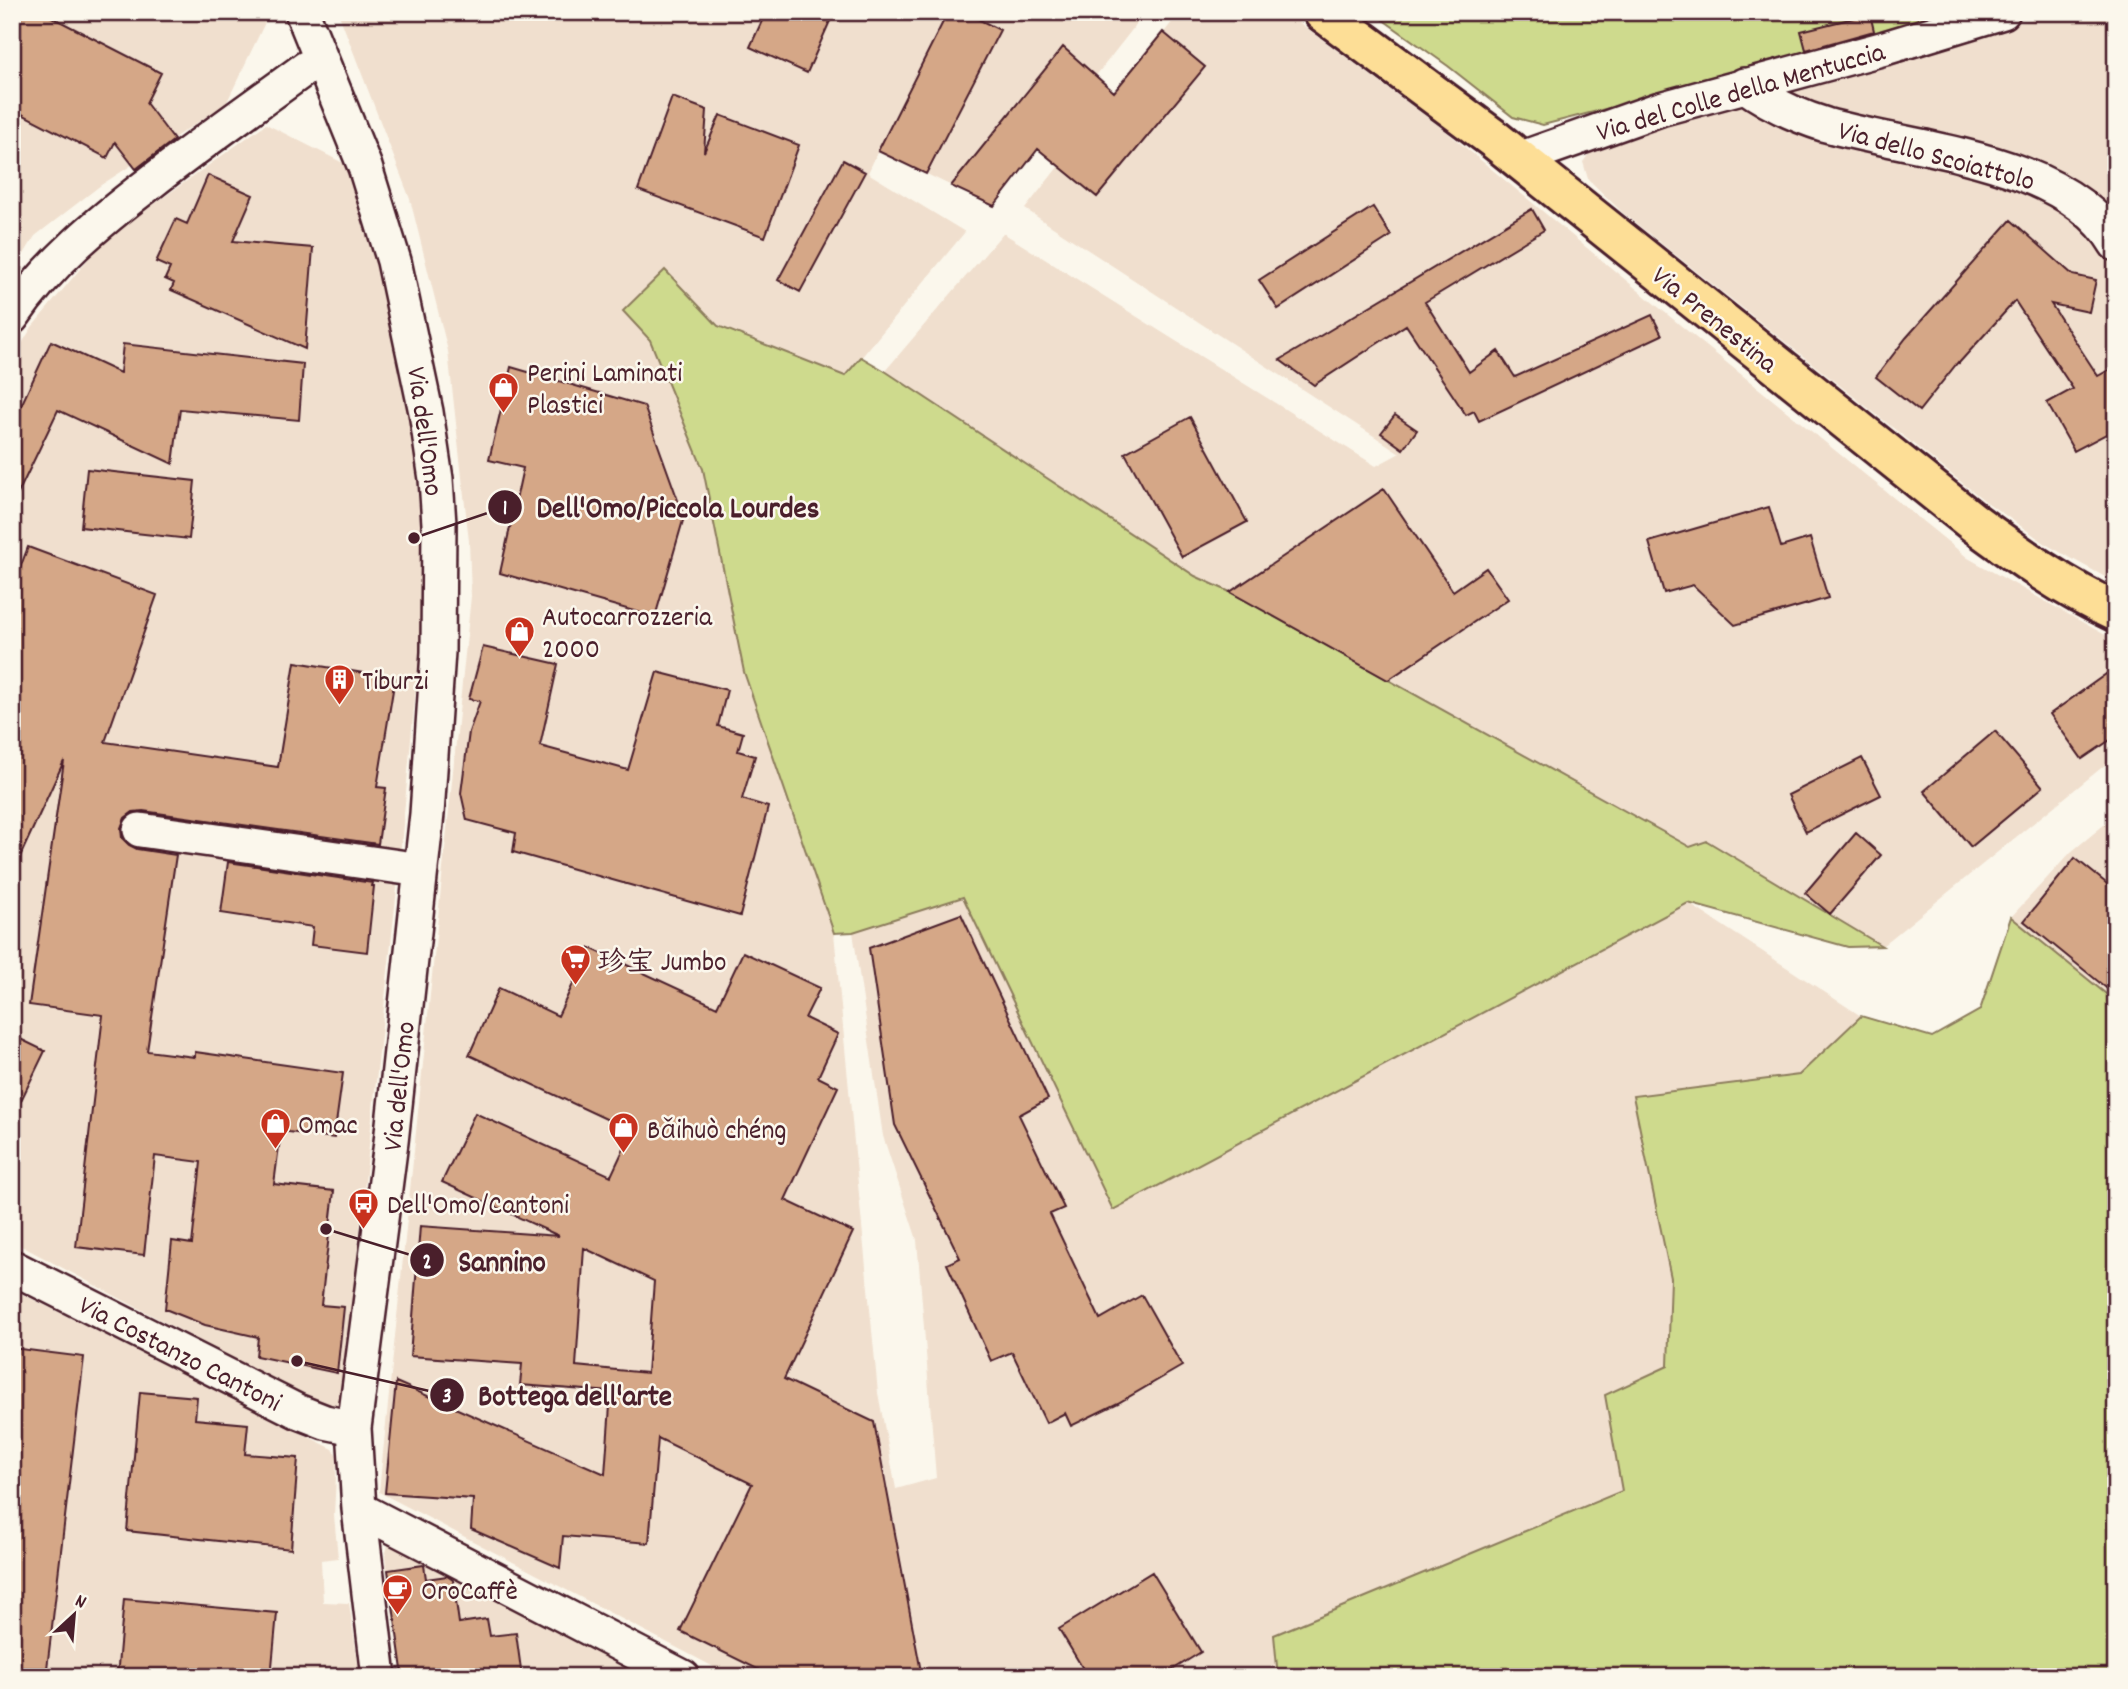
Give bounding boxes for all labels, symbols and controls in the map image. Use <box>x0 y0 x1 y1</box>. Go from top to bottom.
street label: Via del Colle della Mentuccia <box>1593 34 1891 155</box>
street label: Via dello Scoiattolo <box>1833 113 2039 204</box>
street label: Via Prenestina <box>1641 258 1785 386</box>
place label: Perini Laminati Plastici <box>527 356 683 428</box>
street label: Via dell'Omo <box>393 364 451 499</box>
shop icon: Perini Laminati Plastici <box>487 370 521 414</box>
callout: Dell'Omo/Piccola Lourdes <box>487 481 833 532</box>
text: Dell'Omo/Piccola Lourdes <box>537 490 819 533</box>
text: 1 <box>503 495 507 525</box>
place label: Autocarrozzeria 2000 <box>542 600 713 672</box>
shop icon: Autocarrozzeria 2000 <box>502 614 536 658</box>
building icon: Tiburzi <box>322 662 356 706</box>
place label: Tiburzi <box>362 664 429 704</box>
supermarket icon: 珍宝 Jumbo <box>558 943 592 987</box>
place label: 珍宝 Jumbo <box>598 945 727 985</box>
street label: Via dell'Omo <box>375 1020 429 1153</box>
shop icon: Omac <box>258 1106 292 1150</box>
place label: Omac <box>298 1108 358 1148</box>
shop icon: Bǎihuò chéng <box>607 1111 641 1155</box>
place label: Bǎihuò chéng <box>647 1113 787 1153</box>
bus stop icon: Dell'Omo/Cantoni <box>347 1186 381 1230</box>
place label: Dell'Omo/Cantoni <box>387 1188 569 1228</box>
callout: Sannino <box>409 1235 560 1286</box>
text: Sannino <box>458 1244 546 1287</box>
text: 2 <box>422 1249 432 1279</box>
street label: Via Costanzo Cantoni <box>70 1288 287 1425</box>
callout: Bottega dell'arte <box>429 1369 686 1420</box>
text: Bottega dell'arte <box>478 1378 672 1421</box>
text: 3 <box>442 1383 452 1413</box>
cafe icon: OroCaffè <box>381 1572 415 1616</box>
place label: OroCaffè <box>421 1574 518 1614</box>
north arrow <box>38 1580 108 1650</box>
text: N <box>70 1589 90 1617</box>

